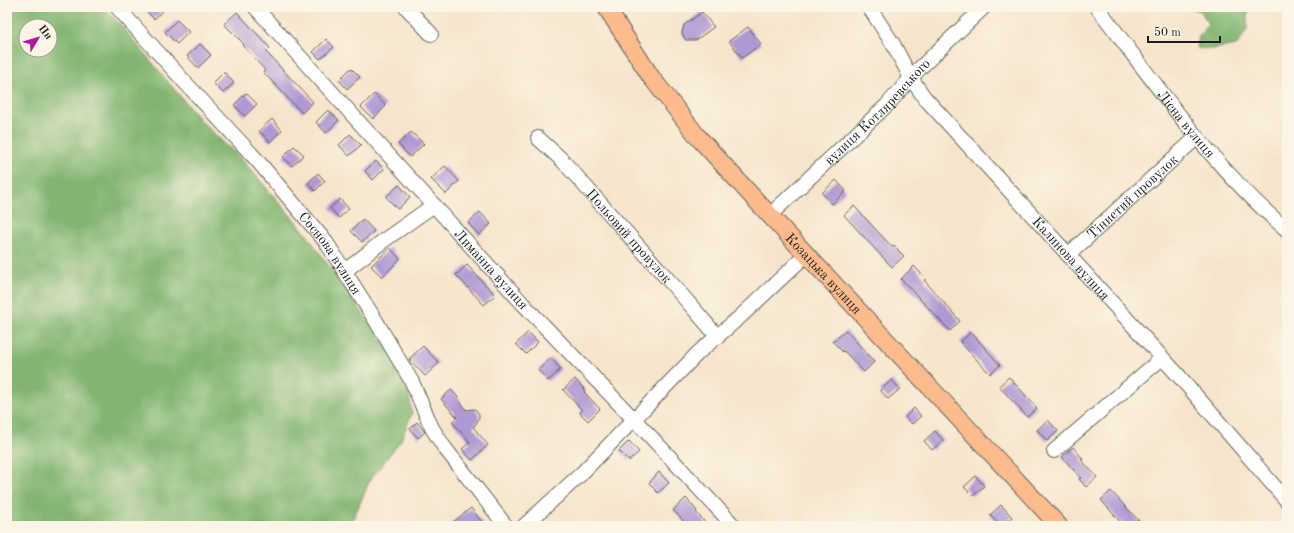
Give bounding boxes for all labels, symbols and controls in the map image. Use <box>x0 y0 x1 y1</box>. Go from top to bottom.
north arrow <box>18 18 58 58</box>
scale bar <box>1148 18 1220 44</box>
text: Пн <box>36 23 54 42</box>
text: 50 m <box>1154 26 1181 39</box>
street label: вулиця Котляревського <box>822 56 933 168</box>
street label: Лісна вулиця <box>1154 88 1217 161</box>
street label: Тінистий провулок <box>1085 152 1181 242</box>
street label: Польовий провулок <box>583 187 674 286</box>
street label: Соснова вулиця <box>296 210 363 297</box>
street label: Калинова вулиця <box>1029 215 1112 303</box>
street label: Лиманна вулиця <box>451 227 530 312</box>
street label: Козацька вулиця <box>782 231 864 317</box>

